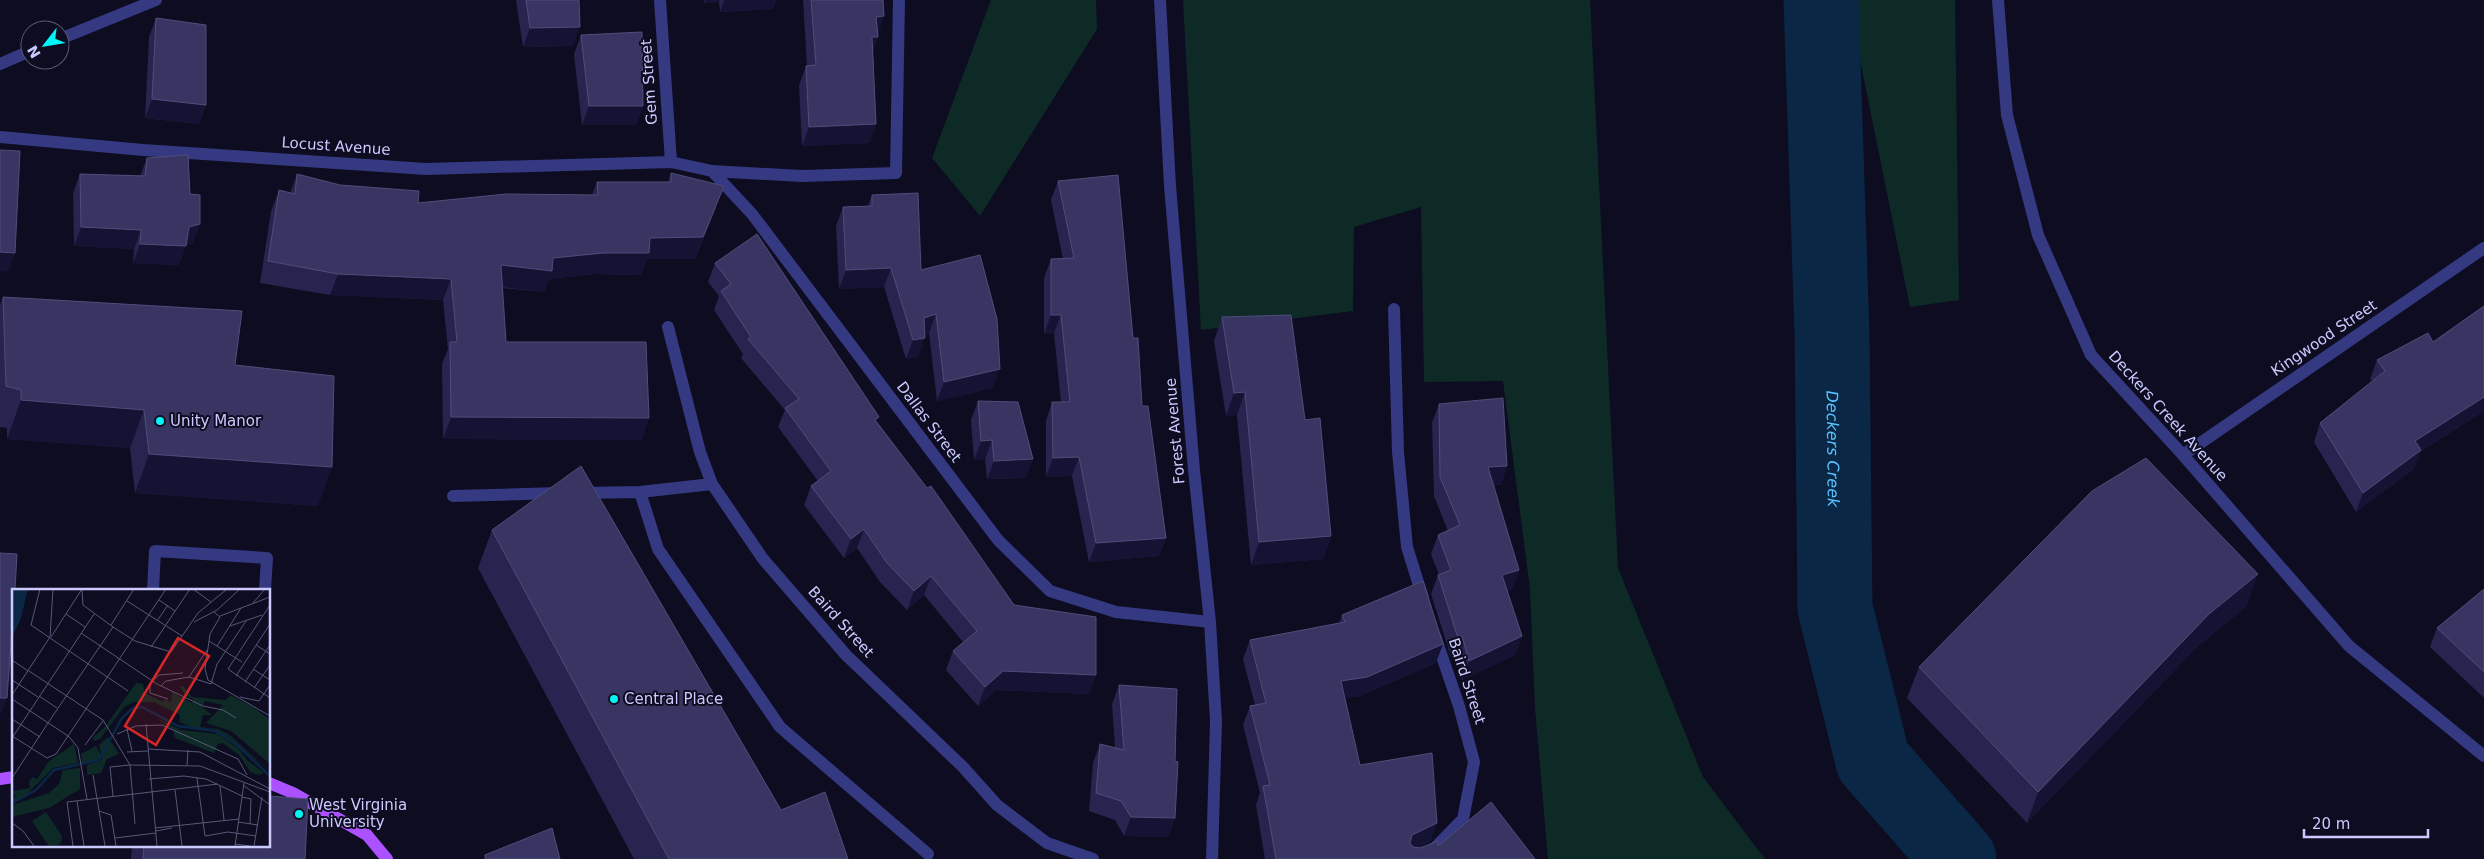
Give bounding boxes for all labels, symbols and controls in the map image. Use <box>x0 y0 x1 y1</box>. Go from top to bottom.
north arrow <box>20 20 70 70</box>
street label: Gem Street <box>637 38 661 125</box>
text: N <box>24 43 44 61</box>
street label: Locust Avenue <box>281 133 391 159</box>
street label: Kingwood Street <box>2268 296 2380 380</box>
street label: Deckers Creek Avenue <box>2105 347 2231 485</box>
street label: Forest Avenue <box>1161 377 1189 485</box>
street label: Dallas Street <box>893 378 965 466</box>
water label: Deckers Creek <box>1823 390 1843 508</box>
place label: Unity Manor <box>170 412 262 430</box>
marker: Unity Manor <box>154 415 166 427</box>
street label: Baird Street <box>804 583 878 661</box>
inset map <box>12 589 270 846</box>
street label: Baird Street <box>1445 636 1489 726</box>
place label: Central Place <box>624 690 723 708</box>
marker: Central Place <box>608 693 620 705</box>
place label: West Virginia University <box>309 796 407 831</box>
scale bar <box>2304 806 2428 838</box>
marker: West Virginia University <box>293 808 305 820</box>
text: 20 m <box>2312 815 2350 833</box>

